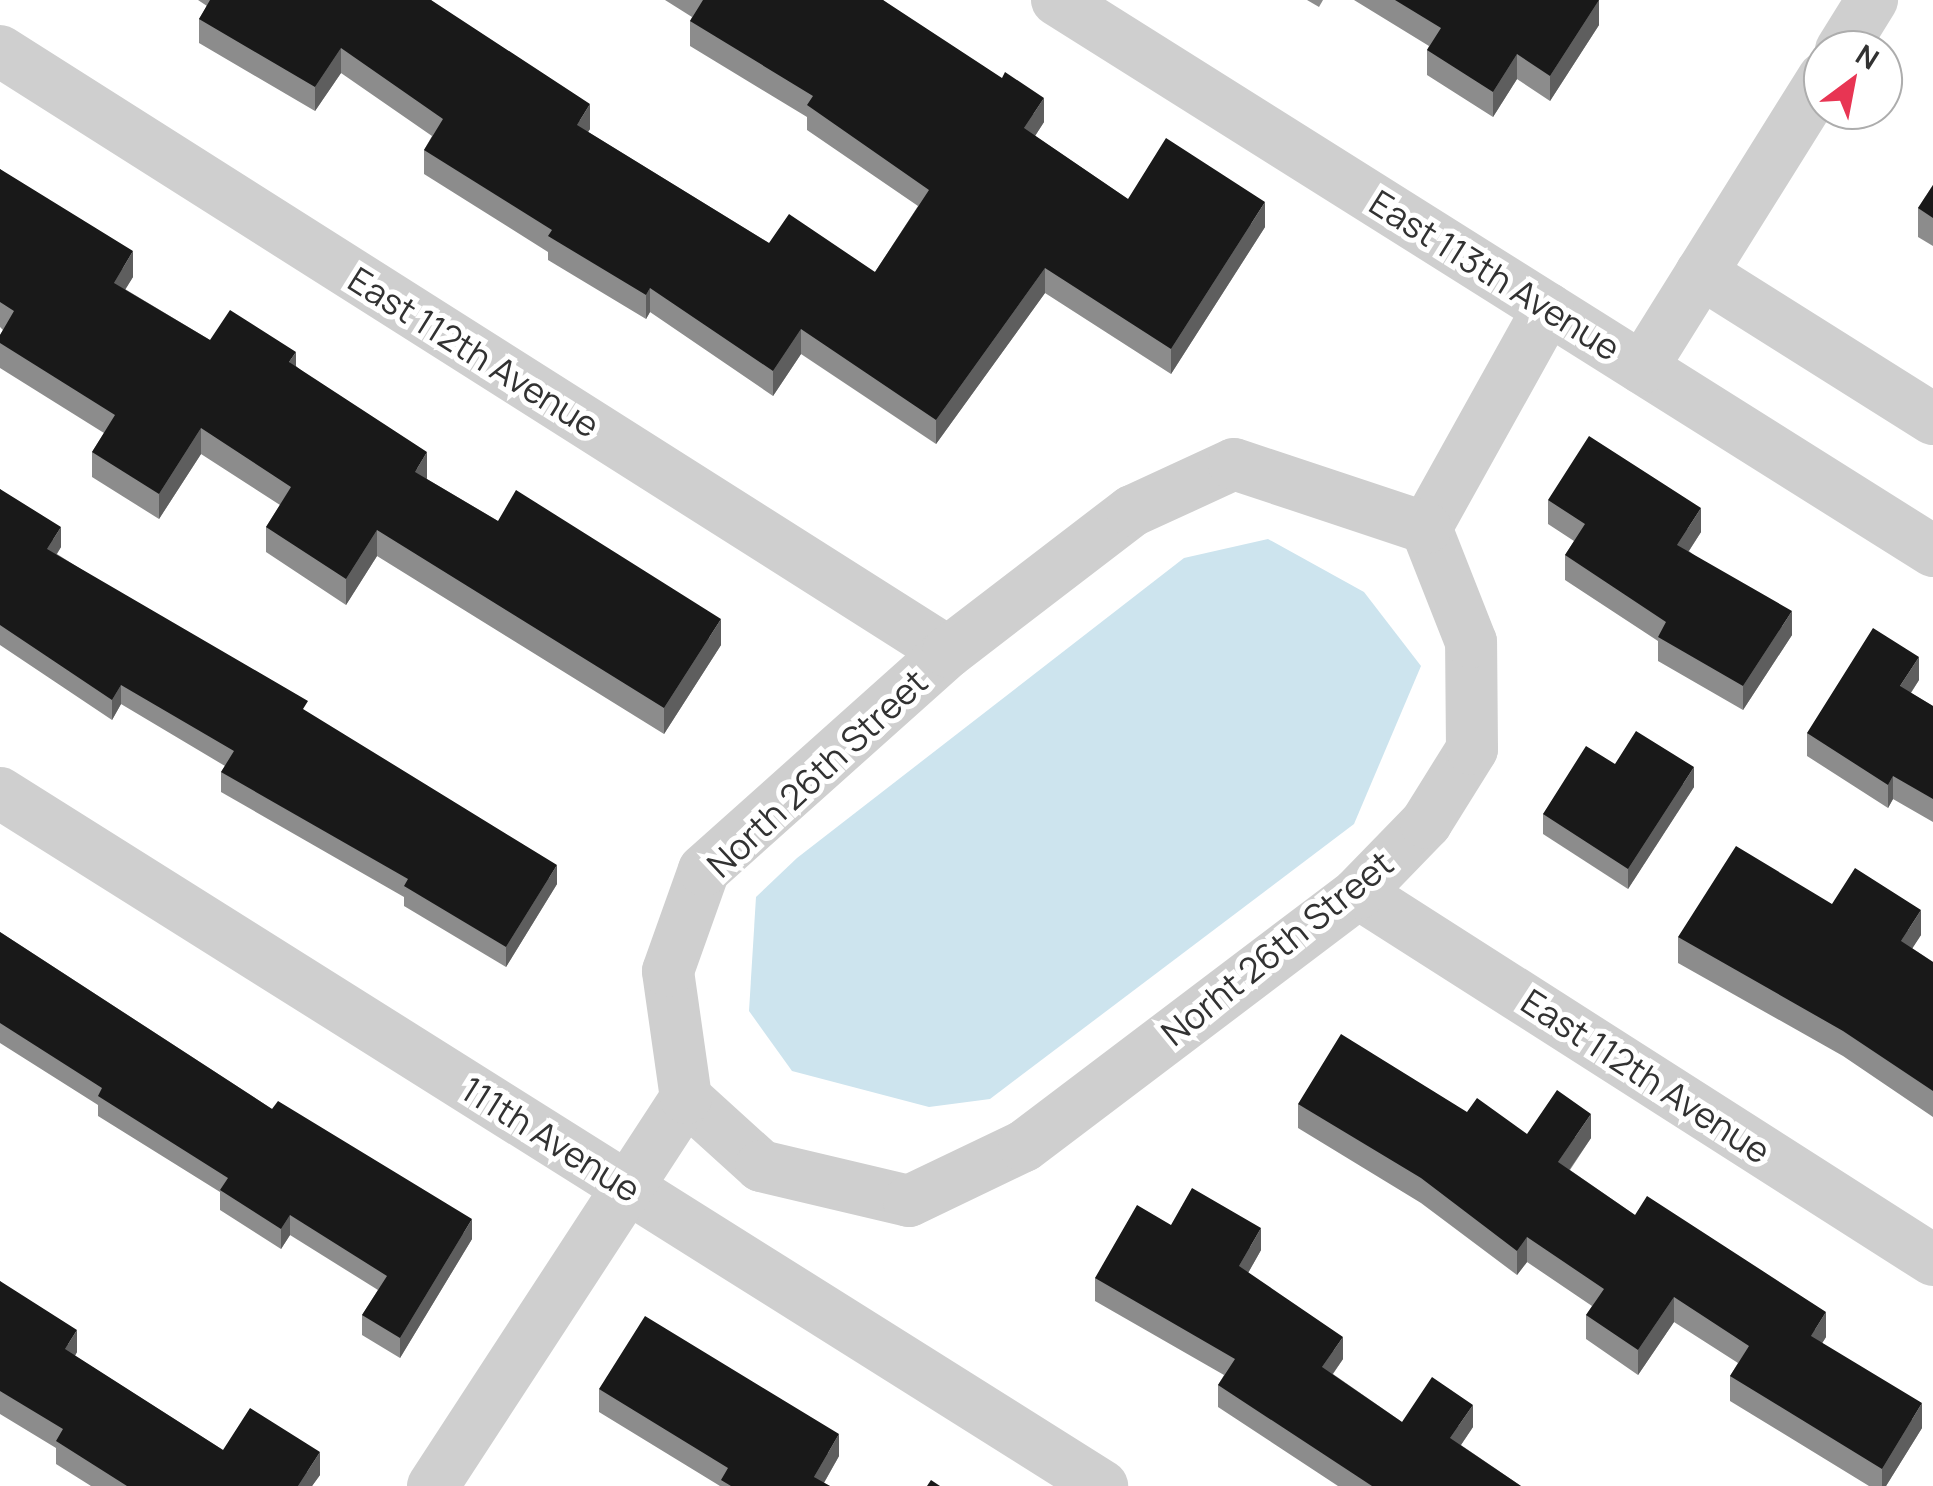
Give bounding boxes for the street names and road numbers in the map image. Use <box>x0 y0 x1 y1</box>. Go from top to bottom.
street label: East 113th Avenue <box>1362 181 1628 369</box>
street label: East 112th Avenue <box>341 258 607 446</box>
street label: North 26th Street <box>698 660 936 886</box>
street label: Norht 26th Street <box>1153 842 1401 1054</box>
street label: East 112th Avenue <box>1514 980 1778 1172</box>
street label: 111th Avenue <box>454 1068 648 1210</box>

